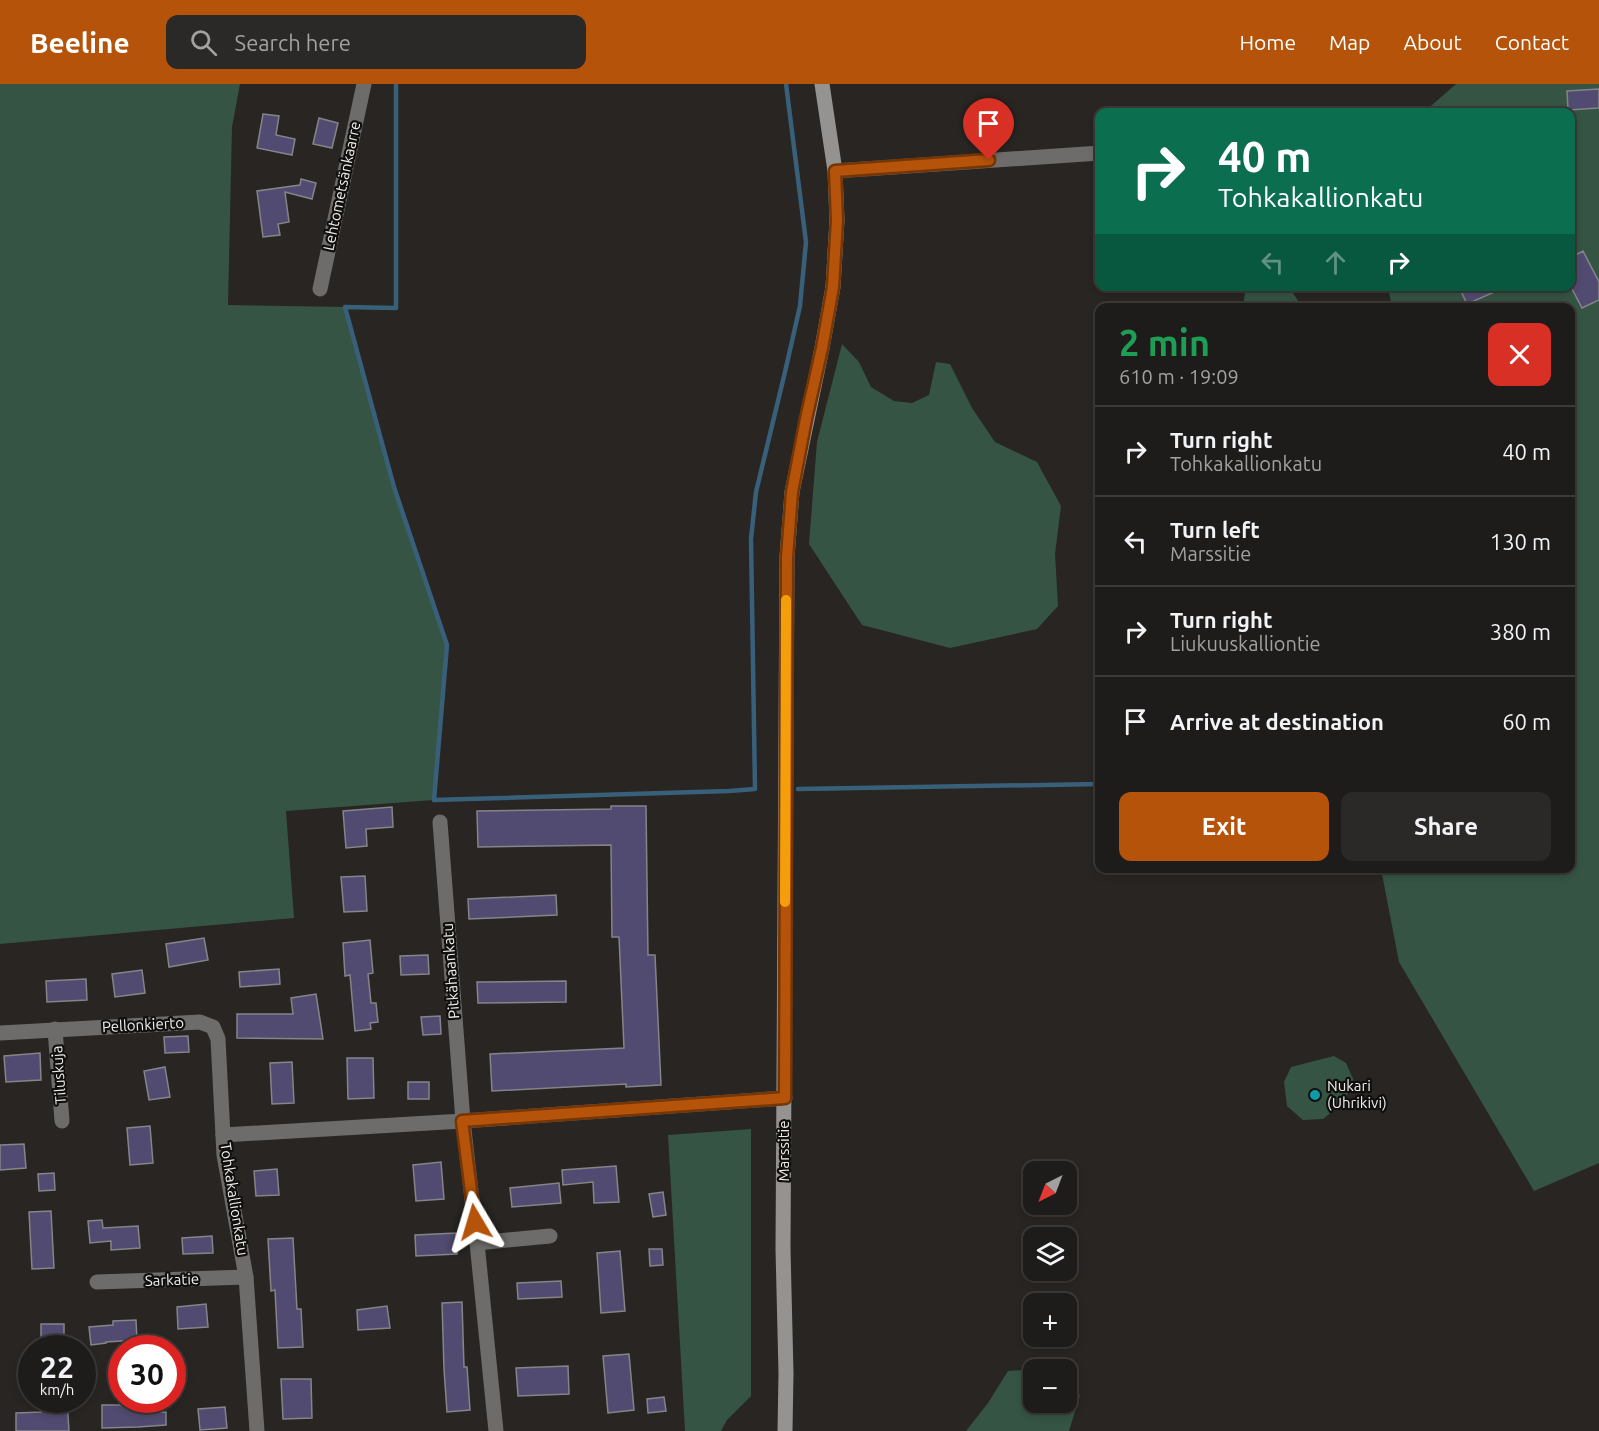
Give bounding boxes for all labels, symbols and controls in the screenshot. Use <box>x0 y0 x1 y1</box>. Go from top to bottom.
search box <box>166 15 586 69</box>
icon: search <box>187 26 220 59</box>
text: Beeline <box>30 27 130 58</box>
text: Search here <box>235 30 351 55</box>
text: Home <box>1239 30 1296 54</box>
text: Map <box>1329 30 1370 54</box>
text: About <box>1403 30 1462 54</box>
text: Contact <box>1495 30 1569 54</box>
pin <box>963 98 1014 160</box>
icon: arrive <box>972 107 1005 140</box>
street label: Lehtometsänkaarre <box>320 120 364 252</box>
icon: right <box>1119 132 1197 210</box>
text: 40 m <box>1218 133 1312 180</box>
text: Tohkakallionkatu <box>1218 182 1423 212</box>
icon: left <box>1256 246 1289 279</box>
icon: ahead <box>1319 246 1352 279</box>
icon: right <box>1382 246 1415 279</box>
text: 2 min <box>1119 322 1210 363</box>
button: close <box>1488 323 1551 386</box>
text: 610 m · 19:09 <box>1119 365 1239 388</box>
text: Turn right <box>1170 427 1272 452</box>
icon: right <box>1119 435 1152 468</box>
text: 40 m <box>1502 439 1551 464</box>
text: Tohkakallionkatu <box>1170 452 1322 475</box>
text: Turn left <box>1170 517 1260 542</box>
icon: left <box>1119 525 1152 558</box>
text: 130 m <box>1490 529 1551 554</box>
text: Marssitie <box>1170 542 1251 565</box>
text: Turn right <box>1170 607 1272 632</box>
icon: right <box>1119 615 1152 648</box>
text: 380 m <box>1490 619 1551 644</box>
text: Liukuuskalliontie <box>1170 632 1321 655</box>
icon: arrive <box>1119 705 1152 738</box>
text: Arrive at destination <box>1170 709 1384 734</box>
text: 60 m <box>1502 709 1551 734</box>
button: Exit <box>1119 792 1329 861</box>
button: Share <box>1341 792 1551 861</box>
street label: Pitkähaankatu <box>439 923 462 1020</box>
street label: Pellonkierto <box>102 1014 184 1035</box>
street label: Tiluskuja <box>48 1045 69 1105</box>
place label: Nukari (Uhrikivi) <box>1327 1077 1387 1111</box>
marker: Nukari (Uhrikivi) <box>1308 1088 1322 1102</box>
street label: Marssitie <box>775 1121 792 1181</box>
street label: Tohkakallionkatu <box>217 1141 252 1257</box>
north arrow <box>1023 1161 1077 1215</box>
map controls <box>1023 1161 1077 1413</box>
position arrow <box>443 1190 507 1254</box>
button: layers <box>1023 1227 1077 1281</box>
street label: Sarkatie <box>145 1270 199 1289</box>
button: + <box>1023 1293 1077 1347</box>
speed limit sign: 30 <box>108 1335 186 1413</box>
text: 22 <box>40 1350 74 1384</box>
button: − <box>1023 1359 1077 1413</box>
text: km/h <box>40 1381 74 1398</box>

